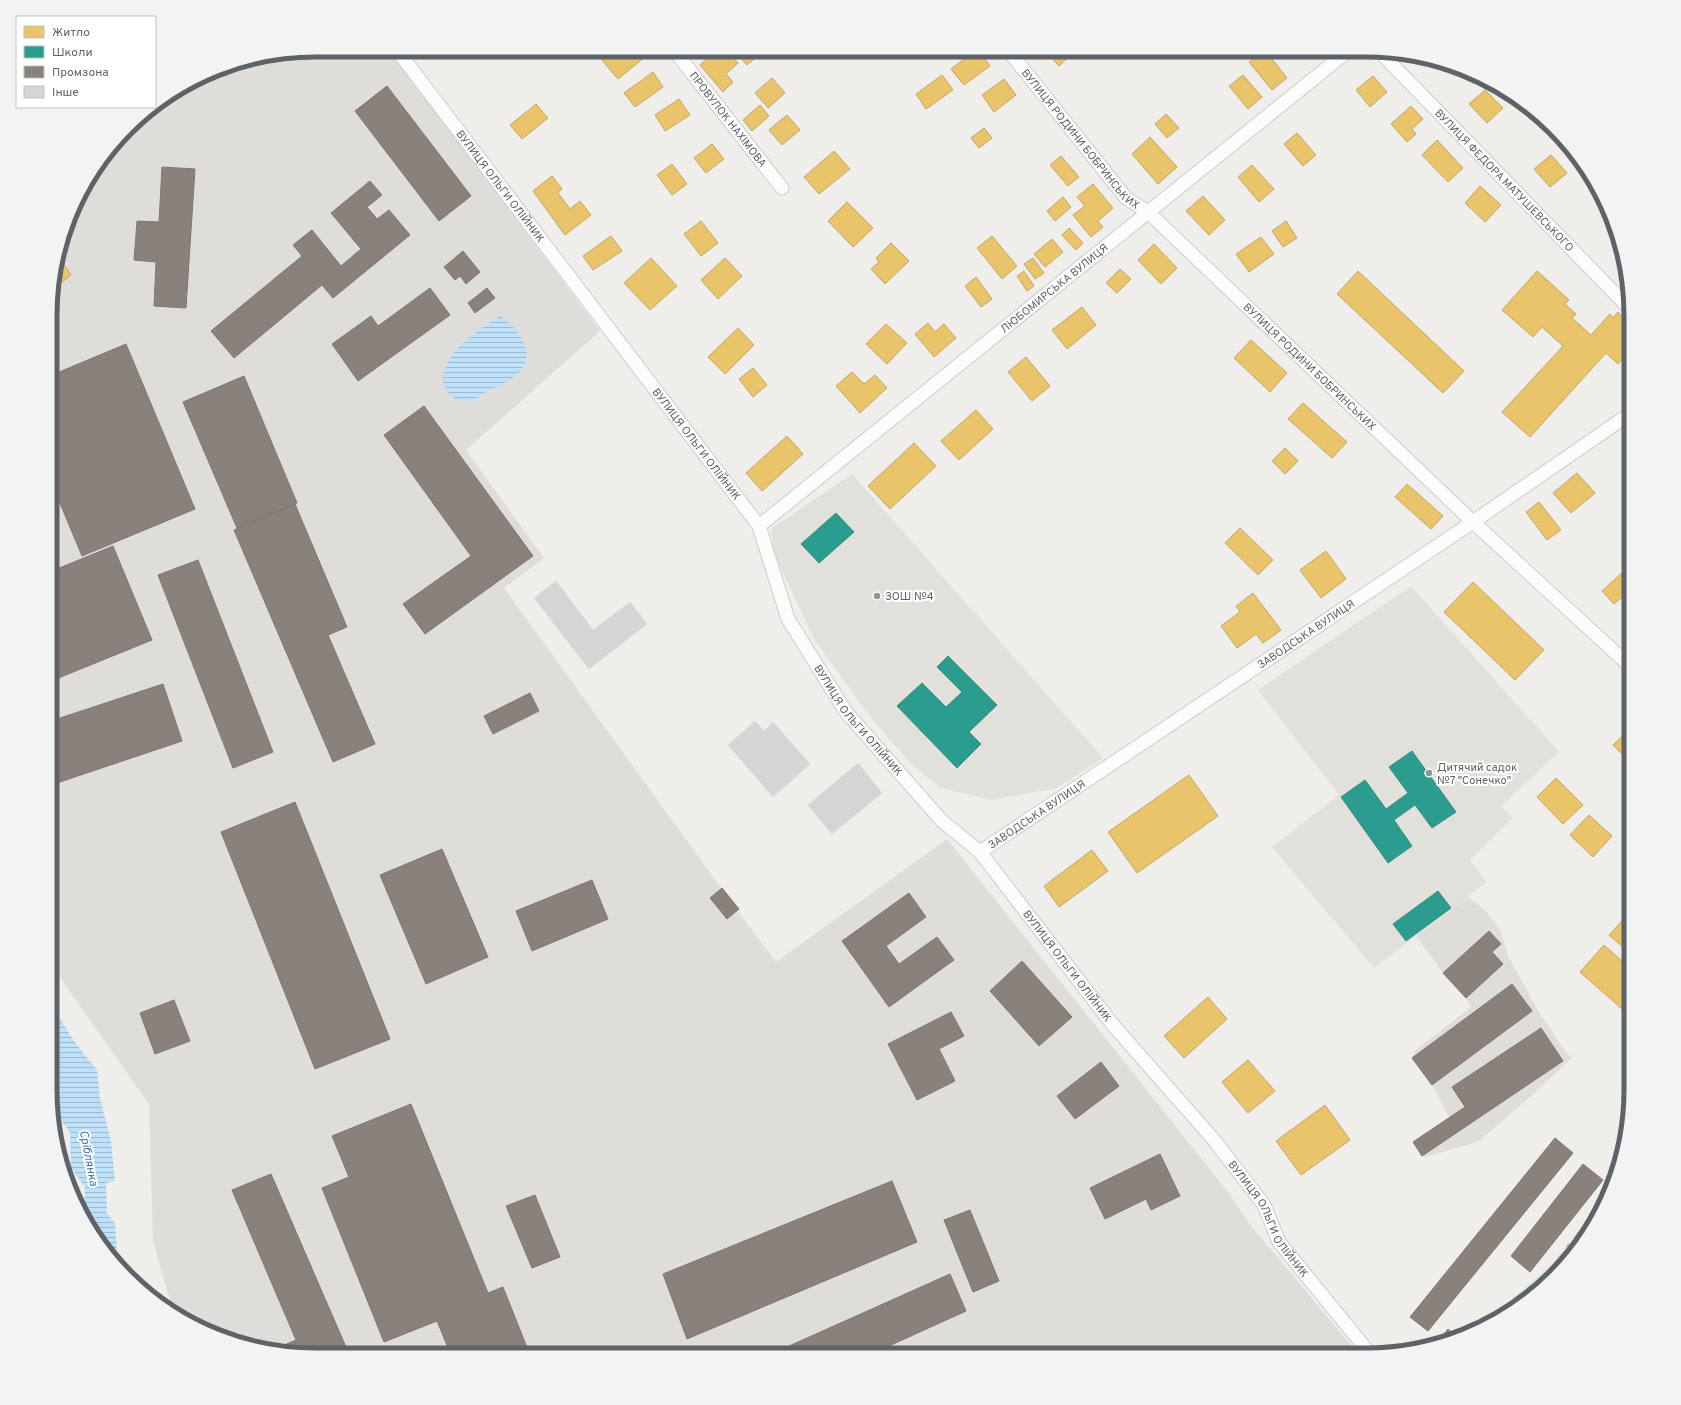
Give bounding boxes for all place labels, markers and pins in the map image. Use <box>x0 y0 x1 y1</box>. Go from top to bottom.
place label: ЗОШ №4 <box>885 590 934 604</box>
marker: ЗОШ №4 <box>872 591 882 601</box>
place label: Дитячий садок №7 "Сонечко" <box>1437 761 1517 788</box>
marker: Дитячий садок №7 "Сонечко" <box>1424 768 1434 778</box>

